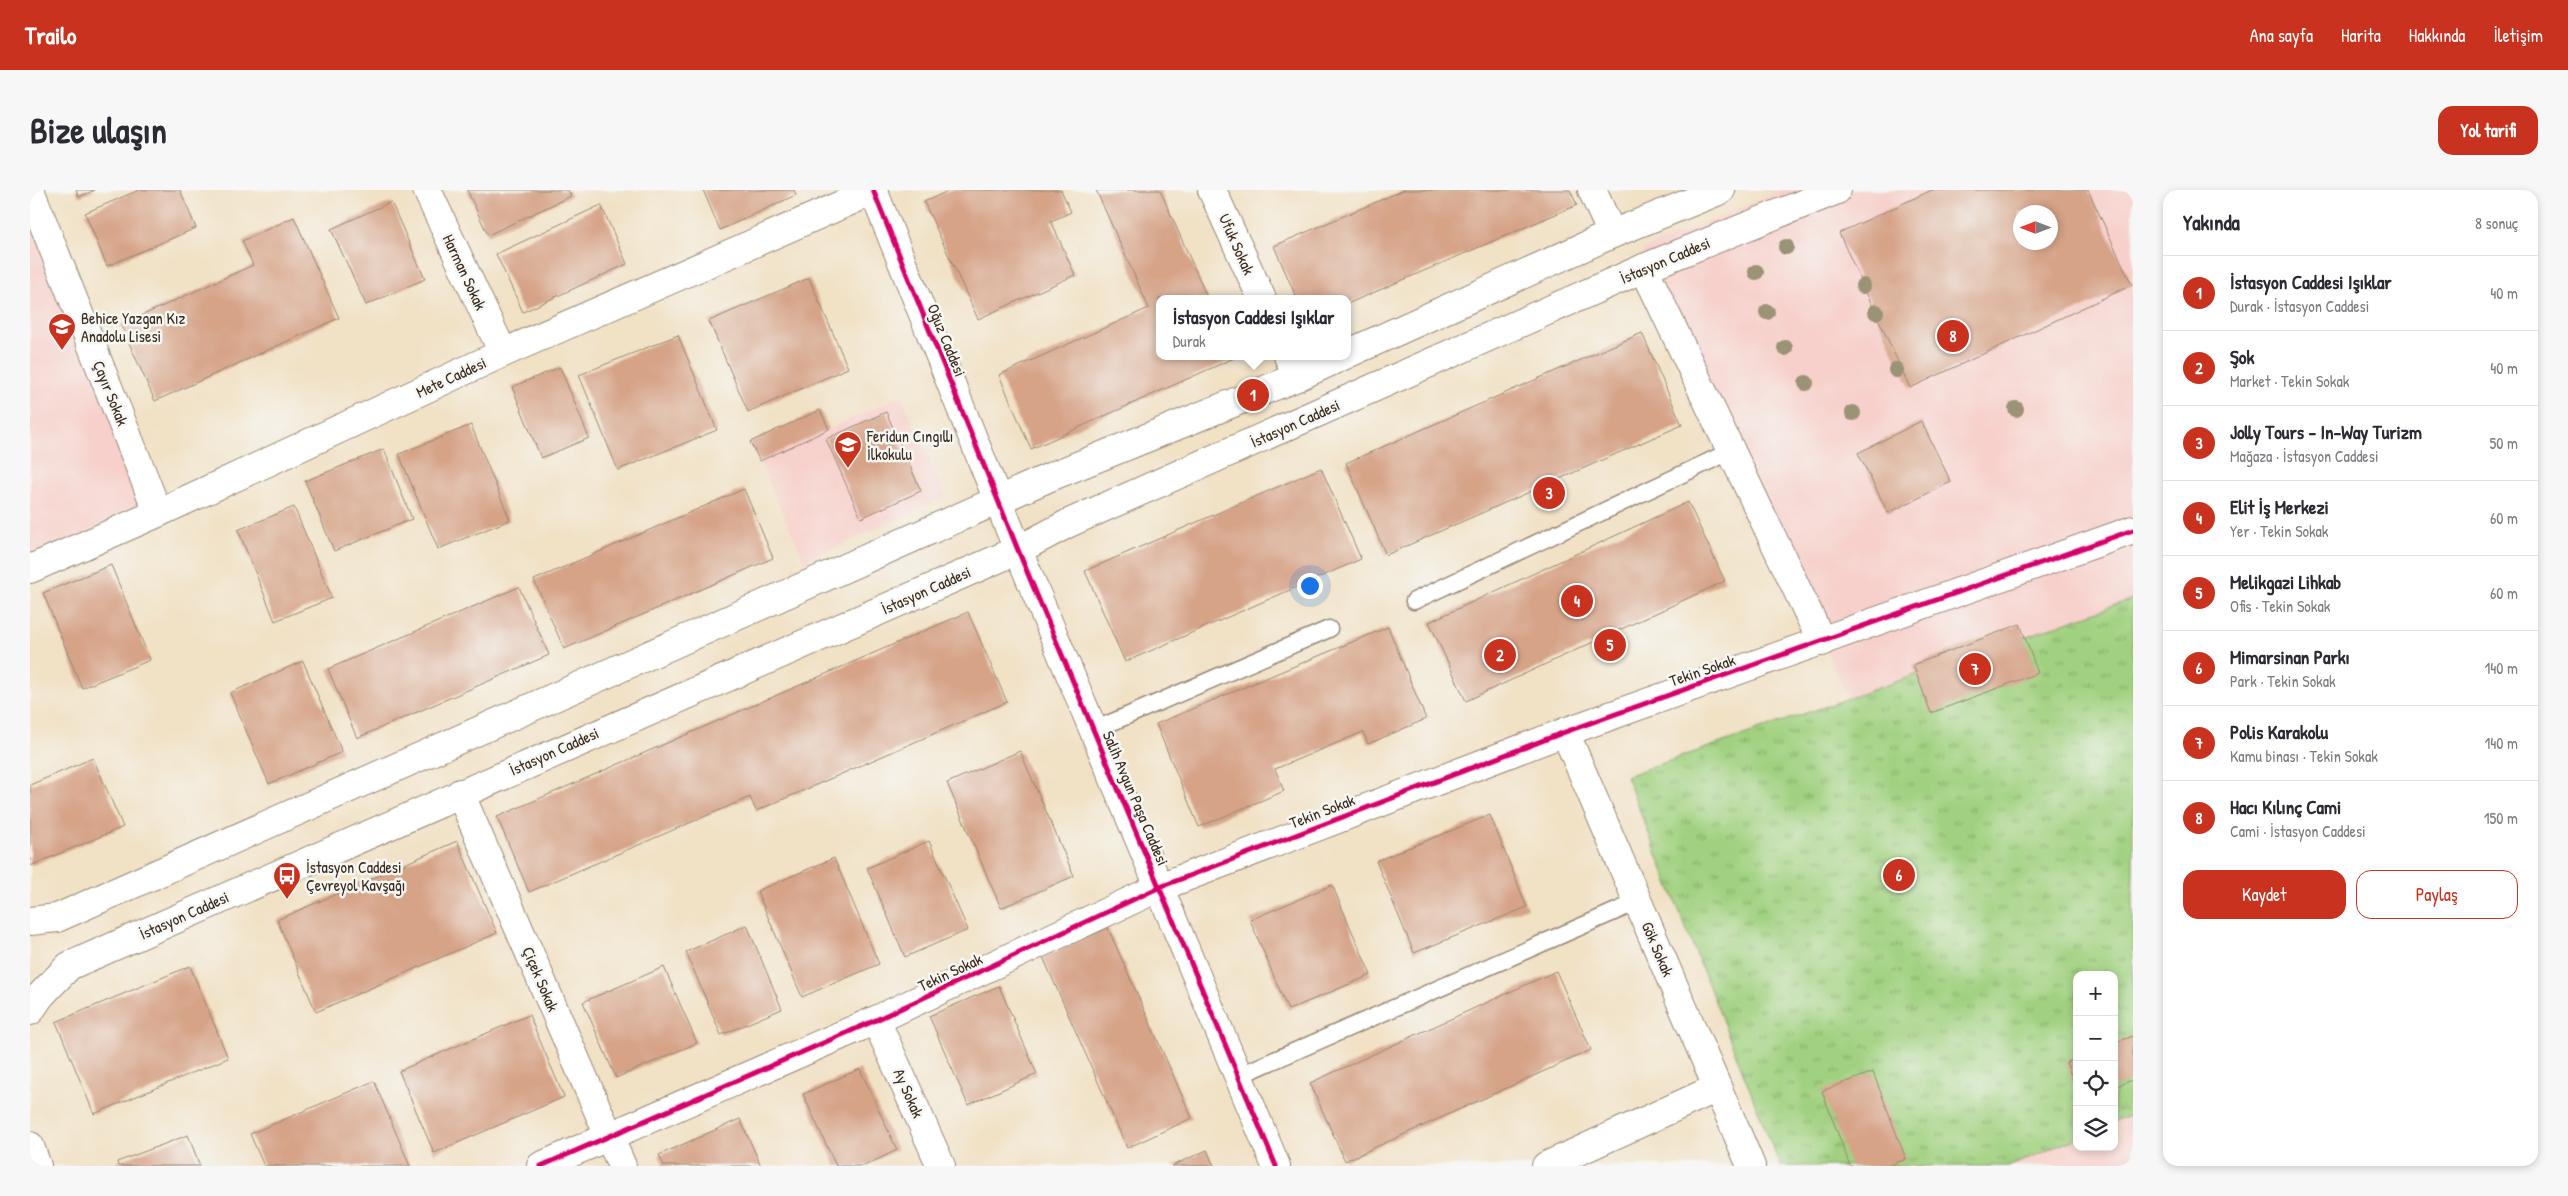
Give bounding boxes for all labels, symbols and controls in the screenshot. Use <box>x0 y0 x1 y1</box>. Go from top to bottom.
text: Trailo <box>25 19 76 51</box>
text: Ana sayfa <box>2250 23 2313 48</box>
text: Harita <box>2341 23 2381 48</box>
text: Hakkında <box>2409 23 2465 48</box>
text: İletişim <box>2493 23 2543 48</box>
button: Yol tarifi <box>2438 106 2538 155</box>
text: Bize ulaşın <box>30 107 167 154</box>
north arrow <box>2013 205 2058 250</box>
text: Yakında <box>2183 208 2240 237</box>
street label: Ufuk Sokak <box>1214 210 1260 278</box>
text: 8 sonuç <box>2475 212 2518 234</box>
street label: Harman Sokak <box>438 230 492 314</box>
street label: İstasyon Caddesi <box>1617 231 1713 289</box>
text: İstasyon Caddesi Işıklar <box>2230 269 2392 295</box>
text: 1 <box>2196 282 2202 304</box>
text: 40 m <box>2490 282 2518 304</box>
popup <box>1156 295 1351 360</box>
text: Durak · İstasyon Caddesi <box>2230 295 2369 317</box>
street label: Oğuz Caddesi <box>922 300 972 380</box>
text: İstasyon Caddesi Işıklar <box>1173 304 1334 330</box>
place label: Behice Yazgan Kız Anadolu Lisesi <box>81 307 185 347</box>
school or university icon: Behice Yazgan Kız Anadolu Lisesi <box>47 312 77 351</box>
pin: 8 <box>1937 317 1969 355</box>
text: Durak <box>1173 330 1206 352</box>
text: Şok <box>2230 344 2254 370</box>
street label: Mete Caddesi <box>412 351 490 403</box>
street label: Çayır Sokak <box>88 357 134 429</box>
text: 2 <box>2195 357 2203 379</box>
text: 40 m <box>2490 357 2518 379</box>
text: Market · Tekin Sokak <box>2230 370 2349 392</box>
pin: 1 <box>1237 376 1269 414</box>
street label: İstasyon Caddesi <box>1247 394 1343 452</box>
text: Jolly Tours - In-Way Turizm <box>2230 419 2422 445</box>
place label: Feridun Cıngıllı İlkokulu <box>866 425 953 465</box>
school or university icon: Feridun Cıngıllı İlkokulu <box>833 430 863 469</box>
text: 3 <box>2195 432 2203 454</box>
text: 50 m <box>2490 432 2518 454</box>
text: Mağaza · İstasyon Caddesi <box>2230 445 2378 467</box>
pin: 3 <box>1533 474 1565 512</box>
text: Elit İş Merkezi <box>2230 494 2329 520</box>
text: 4 <box>2196 507 2202 529</box>
text: 60 m <box>2490 507 2518 529</box>
text: Yer · Tekin Sokak <box>2230 520 2329 542</box>
street label: İstasyon Caddesi <box>878 561 974 619</box>
text: Melikgazi Lihkab <box>2230 569 2341 595</box>
your location <box>1297 573 1323 599</box>
pin: 4 <box>1561 582 1593 620</box>
text: 5 <box>2196 582 2202 604</box>
text: 60 m <box>2490 582 2518 604</box>
text: Ofis · Tekin Sokak <box>2230 595 2330 617</box>
pin: 5 <box>1594 626 1626 664</box>
pin: 2 <box>1484 636 1516 674</box>
text: Mimarsinan Parkı <box>2230 644 2350 670</box>
street label: Tekin Sokak <box>1666 648 1738 692</box>
pin: 7 <box>1959 650 1991 688</box>
text: 6 <box>2196 657 2202 679</box>
text: 140 m <box>2484 657 2518 679</box>
text: Park · Tekin Sokak <box>2230 670 2336 692</box>
text: Polis Karakolu <box>2230 719 2328 745</box>
street label: İstasyon Caddesi <box>506 722 602 780</box>
street label: Salih Avgun Paşa Caddesi <box>1098 727 1174 869</box>
text: 7 <box>2195 732 2203 754</box>
text: 140 m <box>2484 732 2518 754</box>
text: Kamu binası · Tekin Sokak <box>2230 745 2378 767</box>
street label: Tekin Sokak <box>1286 788 1358 834</box>
text: Hacı Kılınç Cami <box>2230 794 2341 820</box>
text: 8 <box>2196 807 2202 829</box>
text: 150 m <box>2484 807 2518 829</box>
text: Cami · İstasyon Caddesi <box>2230 820 2366 842</box>
place label: İstasyon Caddesi Çevreyol Kavşağı <box>306 856 405 896</box>
pin: 6 <box>1883 856 1915 894</box>
bus stop icon: İstasyon Caddesi Çevreyol Kavşağı <box>272 861 302 900</box>
button: Kaydet <box>2183 870 2346 919</box>
button: Paylaş <box>2356 870 2518 919</box>
street label: İstasyon Caddesi <box>136 886 232 944</box>
street label: Gök Sokak <box>1637 918 1680 980</box>
street label: Çiçek Sokak <box>517 943 565 1015</box>
street label: Tekin Sokak <box>914 947 986 996</box>
map controls <box>2073 971 2118 1151</box>
button: + <box>2073 971 2118 1016</box>
button: − <box>2073 1016 2118 1061</box>
button: locate <box>2073 1061 2118 1106</box>
street label: Ay Sokak <box>888 1065 930 1121</box>
button: layers <box>2073 1106 2118 1151</box>

